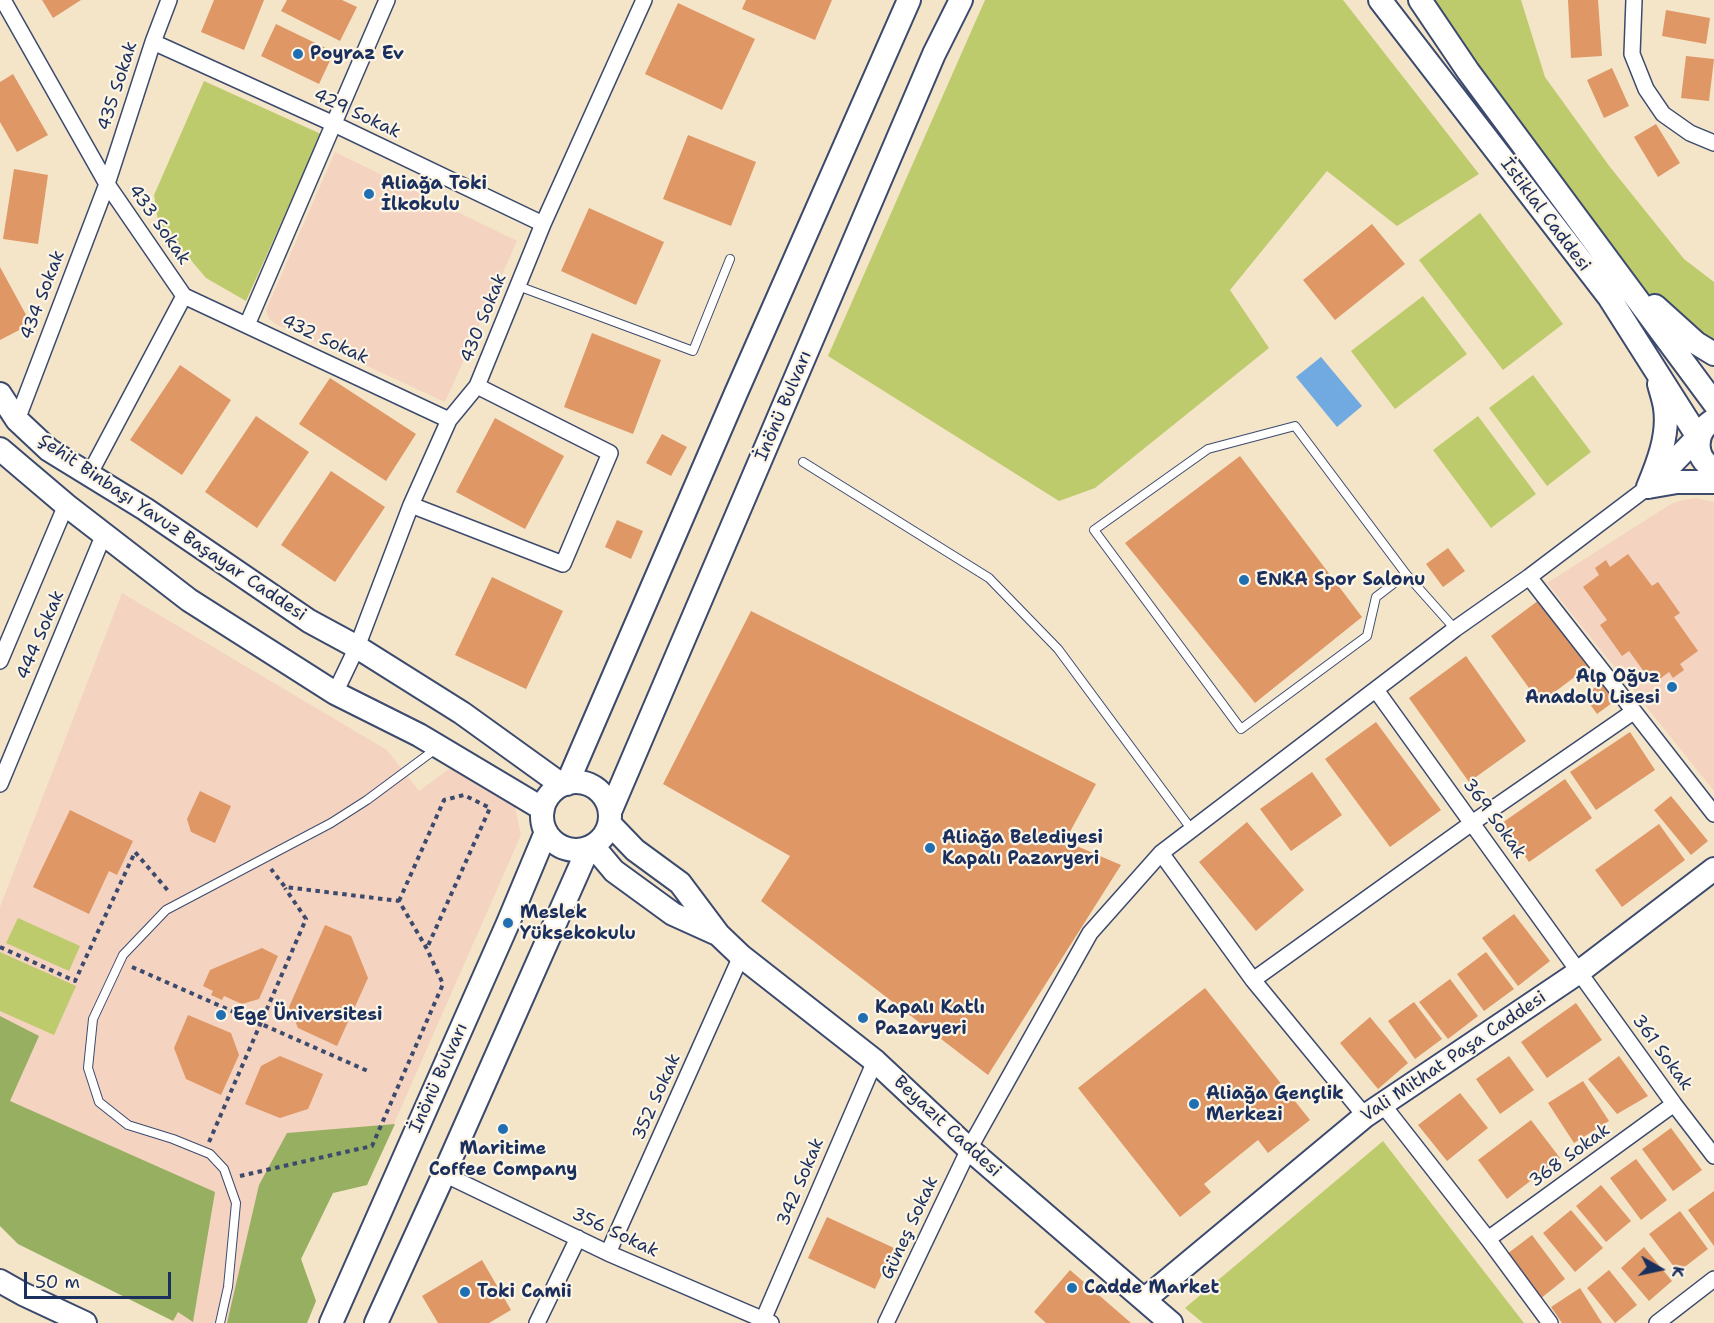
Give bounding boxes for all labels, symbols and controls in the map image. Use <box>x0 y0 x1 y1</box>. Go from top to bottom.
street label: 435 Sokak <box>93 39 143 133</box>
place label: Poyraz Ev <box>310 43 404 65</box>
marker: Poyraz Ev <box>291 47 305 61</box>
street label: 429 Sokak <box>310 84 404 144</box>
street label: İstiklal Caddesi <box>1495 154 1595 276</box>
place label: Aliağa Toki İlkokulu <box>381 173 487 216</box>
street label: 433 Sokak <box>123 181 195 269</box>
marker: Aliağa Toki İlkokulu <box>362 187 376 201</box>
street label: 434 Sokak <box>16 247 70 343</box>
street label: 430 Sokak <box>456 270 512 366</box>
street label: 432 Sokak <box>278 310 372 370</box>
street label: İnönü Bulvarı <box>751 348 817 464</box>
street label: Şehit Binbaşı Yavuz Başayar Caddesi <box>34 430 310 626</box>
place label: ENKA Spor Salonu <box>1256 569 1425 591</box>
marker: ENKA Spor Salonu <box>1237 573 1251 587</box>
street label: 444 Sokak <box>13 587 69 683</box>
place label: Alp Oğuz Anadolu Lisesi <box>1525 666 1660 708</box>
marker: Alp Oğuz Anadolu Lisesi <box>1665 680 1679 694</box>
street label: 369 Sokak <box>1458 775 1530 863</box>
place label: Aliağa Belediyesi Kapalı Pazaryeri <box>942 827 1103 870</box>
marker: Aliağa Belediyesi Kapalı Pazaryeri <box>923 841 937 855</box>
place label: Meslek Yüksekokulu <box>520 902 636 944</box>
marker: Meslek Yüksekokulu <box>501 916 515 930</box>
street label: Vali Mithat Paşa Caddesi <box>1357 987 1551 1127</box>
place label: Kapalı Katlı Pazaryeri <box>875 997 985 1040</box>
place label: Ege Üniversitesi <box>233 1004 382 1026</box>
marker: Ege Üniversitesi <box>214 1008 228 1022</box>
marker: Kapalı Katlı Pazaryeri <box>856 1011 870 1025</box>
street label: 361 Sokak <box>1627 1011 1697 1095</box>
street label: İnönü Bulvarı <box>405 1020 473 1136</box>
street label: 352 Sokak <box>628 1050 686 1144</box>
street label: Beyazıt Caddesi <box>889 1072 1005 1182</box>
place label: Aliağa Gençlik Merkezi <box>1206 1083 1344 1126</box>
marker: Aliağa Gençlik Merkezi <box>1187 1097 1201 1111</box>
street label: 368 Sokak <box>1525 1119 1615 1193</box>
marker: Maritime Coffee Company <box>496 1122 510 1136</box>
street label: 342 Sokak <box>773 1135 829 1229</box>
place label: Maritime Coffee Company <box>429 1138 577 1180</box>
street label: Güneş Sokak <box>877 1173 943 1283</box>
street label: 356 Sokak <box>568 1203 662 1263</box>
north arrow <box>1630 1239 1690 1299</box>
scale bar <box>27 1260 174 1298</box>
text: K <box>1667 1265 1689 1279</box>
text: 50 m <box>35 1270 80 1294</box>
place label: Cadde Market <box>1084 1277 1219 1299</box>
place label: Toki Camii <box>477 1281 572 1303</box>
marker: Cadde Market <box>1065 1281 1079 1295</box>
marker: Toki Camii <box>458 1285 472 1299</box>

